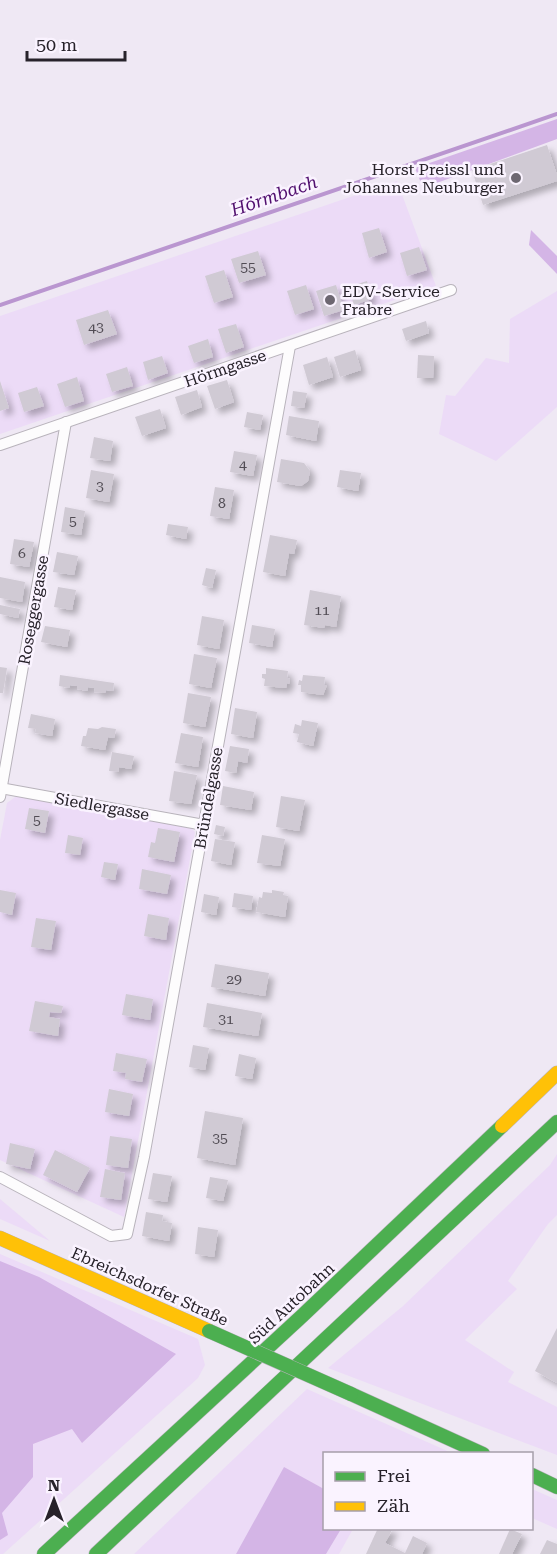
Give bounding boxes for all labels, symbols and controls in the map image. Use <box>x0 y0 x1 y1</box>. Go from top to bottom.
scale bar <box>27 24 124 62</box>
text: 50 m <box>36 34 77 55</box>
place label: Horst Preissl und Johannes Neuburger <box>343 160 504 197</box>
water label: Hörmbach <box>227 171 320 220</box>
marker: Horst Preissl und Johannes Neuburger <box>509 171 523 185</box>
house number: 55 <box>240 259 256 275</box>
place label: EDV-Service Frabre <box>342 282 440 319</box>
marker: EDV-Service Frabre <box>323 293 337 307</box>
house number: 43 <box>88 319 104 335</box>
street label: Hörmgasse <box>182 346 269 391</box>
house number: 4 <box>239 456 247 472</box>
house number: 3 <box>96 478 104 494</box>
house number: 8 <box>218 495 226 511</box>
house number: 5 <box>69 513 77 529</box>
house number: 6 <box>18 545 26 561</box>
street label: Roseggergasse <box>14 553 53 667</box>
house number: 11 <box>314 602 330 618</box>
street label: Bründelgasse <box>190 746 227 850</box>
street label: Siedlergasse <box>53 789 151 824</box>
house number: 5 <box>33 812 41 828</box>
house number: 29 <box>226 971 242 987</box>
house number: 31 <box>218 1011 234 1027</box>
house number: 35 <box>212 1130 228 1146</box>
street label: Ebreichsdorfer Straße <box>68 1243 231 1330</box>
street label: Süd Autobahn <box>244 1259 338 1348</box>
legend <box>323 1452 533 1530</box>
text: Frei <box>377 1465 411 1486</box>
north arrow <box>24 1470 84 1530</box>
text: N <box>48 1476 60 1495</box>
text: Zäh <box>377 1495 410 1516</box>

